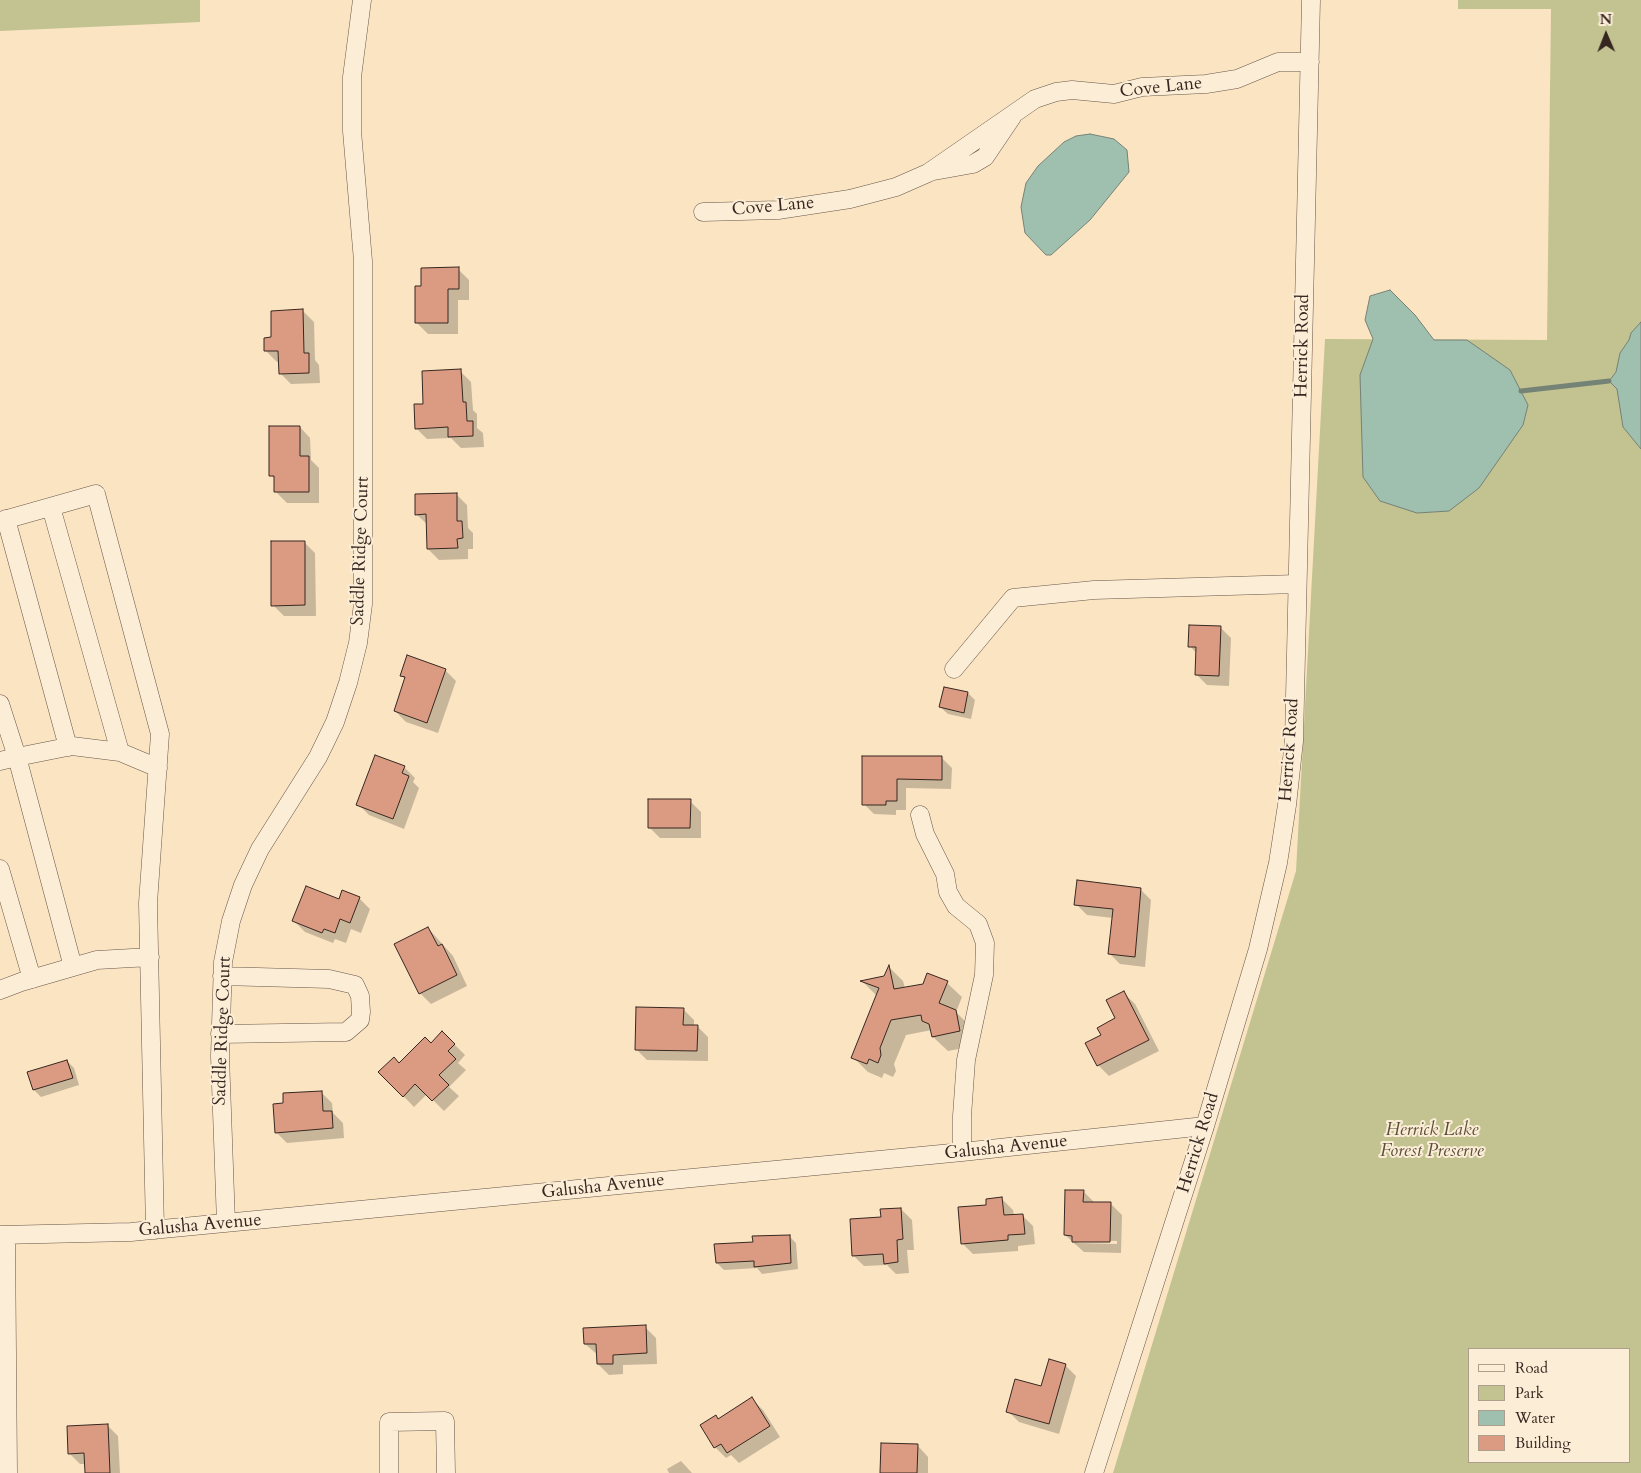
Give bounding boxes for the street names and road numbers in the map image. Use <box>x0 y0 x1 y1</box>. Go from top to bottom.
street label: Cove Lane <box>1119 73 1203 103</box>
street label: Cove Lane <box>731 193 815 221</box>
street label: Herrick Road <box>1291 294 1315 398</box>
street label: Saddle Ridge Court <box>348 476 374 626</box>
street label: Herrick Road <box>1276 698 1304 802</box>
street label: Saddle Ridge Court <box>210 956 236 1106</box>
street label: Herrick Road <box>1174 1090 1224 1196</box>
street label: Galusha Avenue <box>944 1131 1068 1165</box>
street label: Galusha Avenue <box>541 1170 665 1204</box>
street label: Galusha Avenue <box>138 1210 262 1242</box>

